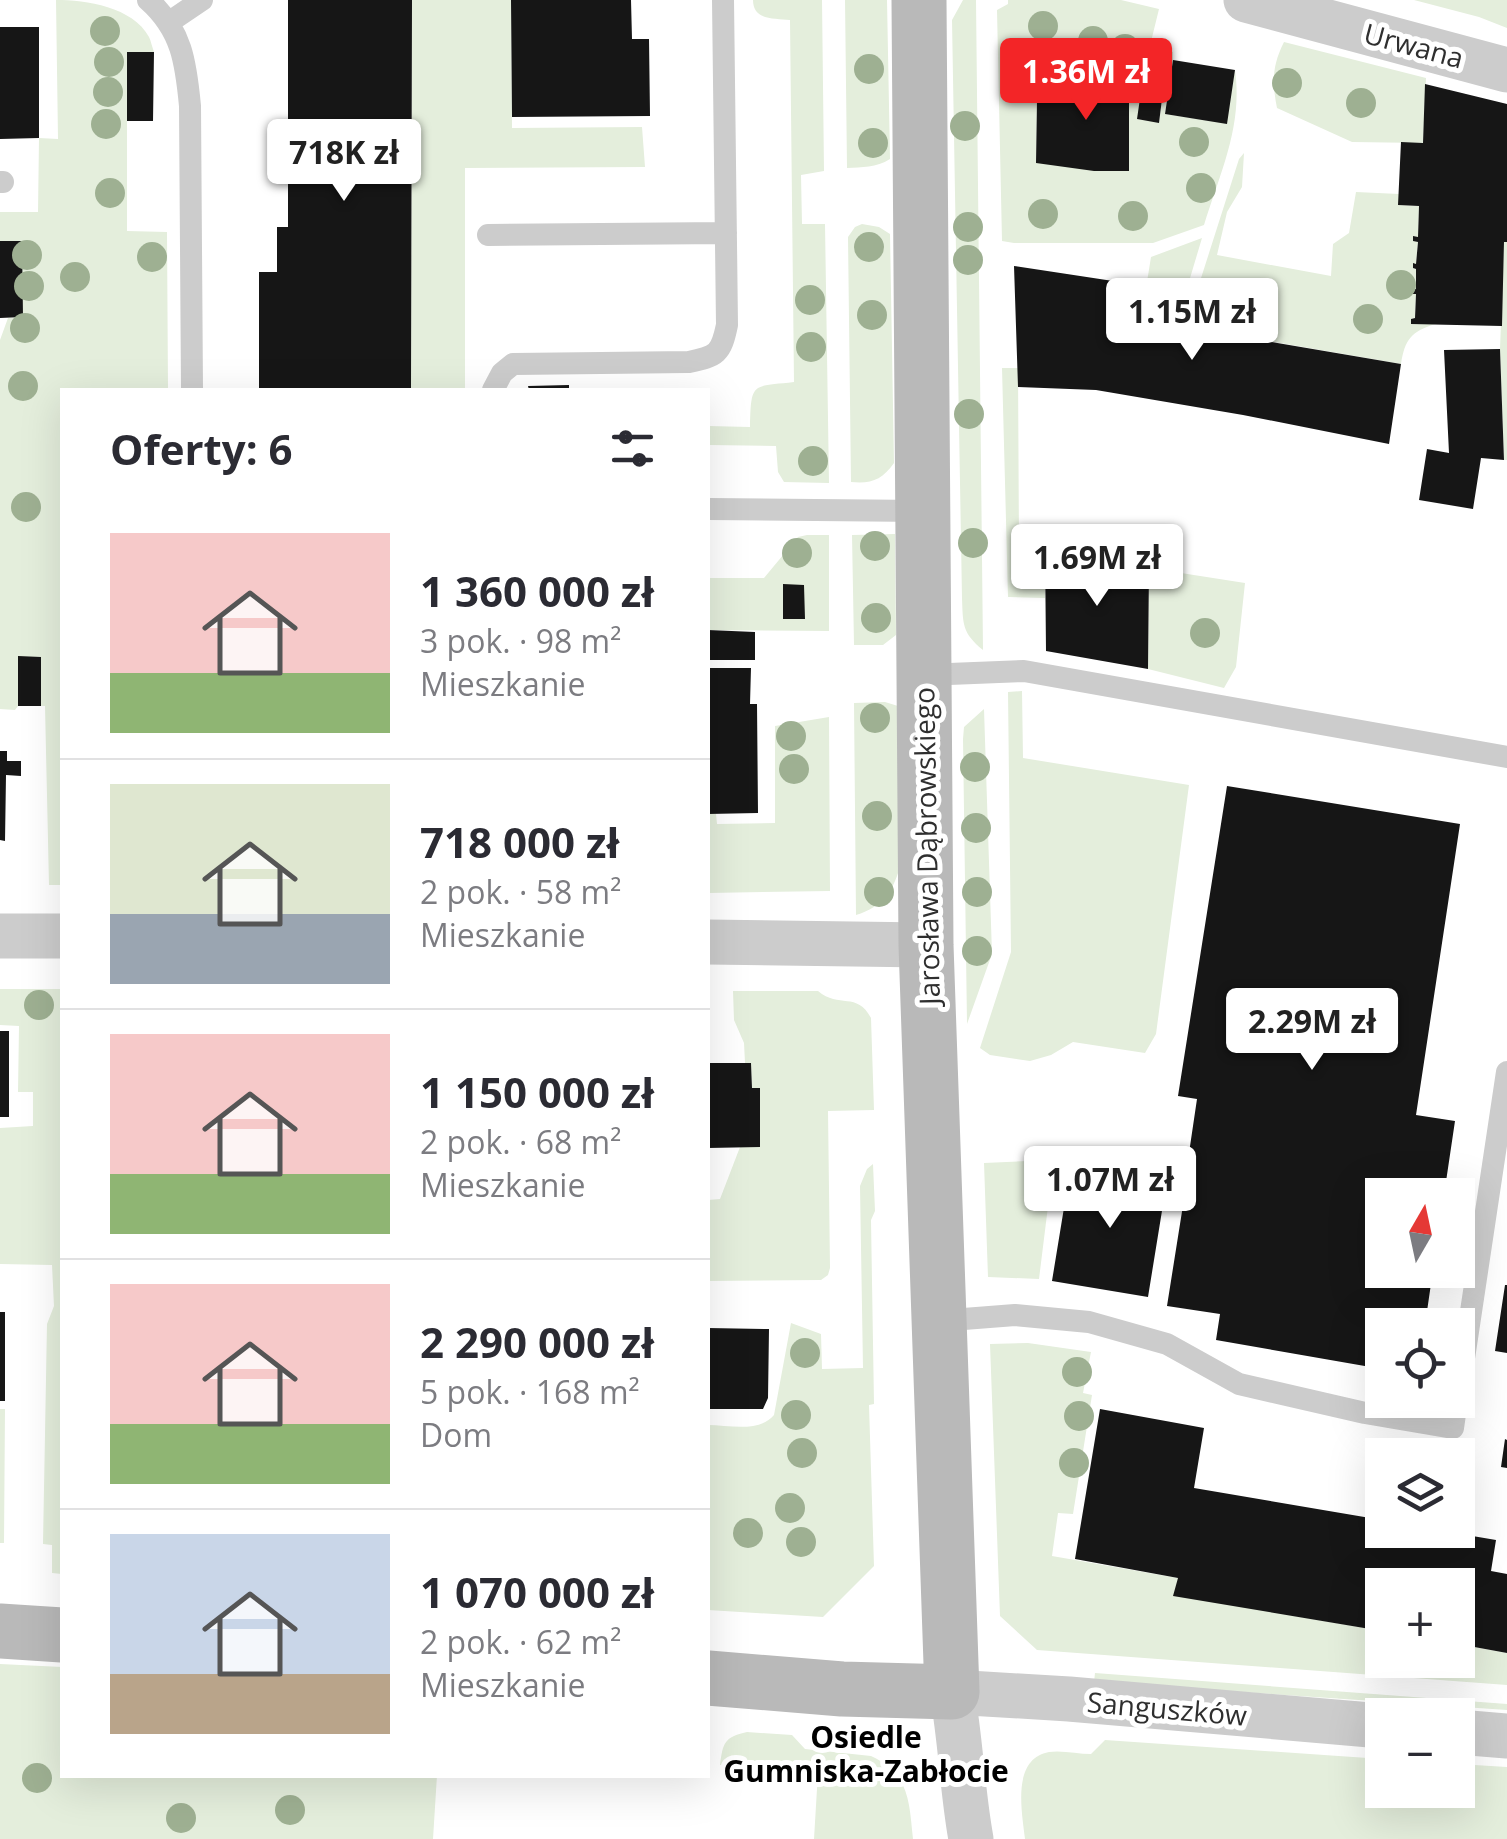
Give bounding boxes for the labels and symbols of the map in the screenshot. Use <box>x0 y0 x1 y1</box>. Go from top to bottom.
street label: Urwana <box>1360 13 1468 77</box>
pin: 1.36M zł <box>983 38 1189 123</box>
pin: 718K zł <box>252 119 436 204</box>
pin: 1.15M zł <box>1089 278 1295 363</box>
pin: 1.69M zł <box>994 524 1200 609</box>
street label: Jarosława Dąbrowskiego <box>904 687 948 1008</box>
pin: 2.29M zł <box>1209 988 1415 1073</box>
pin: 1.07M zł <box>1007 1146 1213 1231</box>
north arrow <box>1365 1178 1475 1288</box>
street label: Sanguszków <box>1086 1682 1249 1734</box>
district label: Osiedle Gumniska-Zabłocie <box>723 1716 1009 1791</box>

